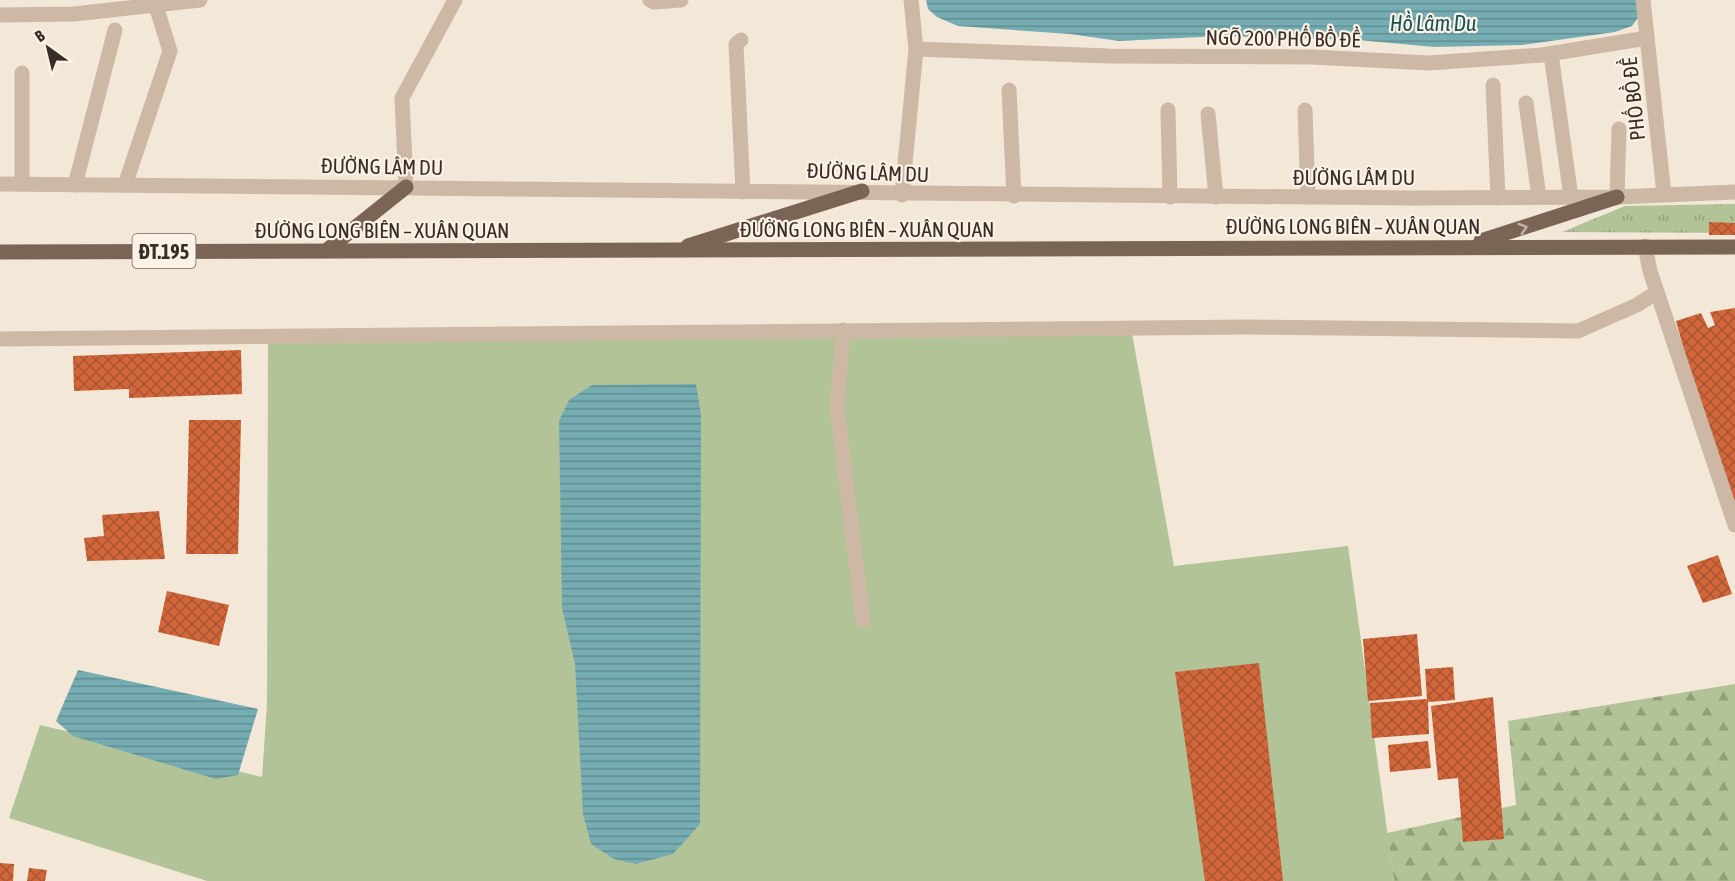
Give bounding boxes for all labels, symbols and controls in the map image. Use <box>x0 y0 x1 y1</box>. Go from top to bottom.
water label: Hồ Lâm Du <box>1390 10 1477 36</box>
north arrow <box>18 18 78 78</box>
street label: NGÕ 200 PHỐ BỒ ĐỀ <box>1206 24 1361 51</box>
text: B <box>31 26 48 45</box>
street label: PHỐ BỒ ĐỀ <box>1616 56 1649 142</box>
street label: ĐƯỜNG LÂM DU <box>321 153 443 179</box>
street label: ĐƯỜNG LÂM DU <box>806 158 930 186</box>
street label: ĐƯỜNG LÂM DU <box>1293 165 1415 189</box>
street label: ĐƯỜNG LONG BIÊN – XUÂN QUAN <box>1226 214 1480 238</box>
street label: ĐƯỜNG LONG BIÊN – XUÂN QUAN <box>740 217 994 241</box>
street label: ĐƯỜNG LONG BIÊN – XUÂN QUAN <box>255 218 509 242</box>
one-way arrow <box>1517 223 1528 235</box>
road number: ĐT.195 <box>132 234 195 268</box>

